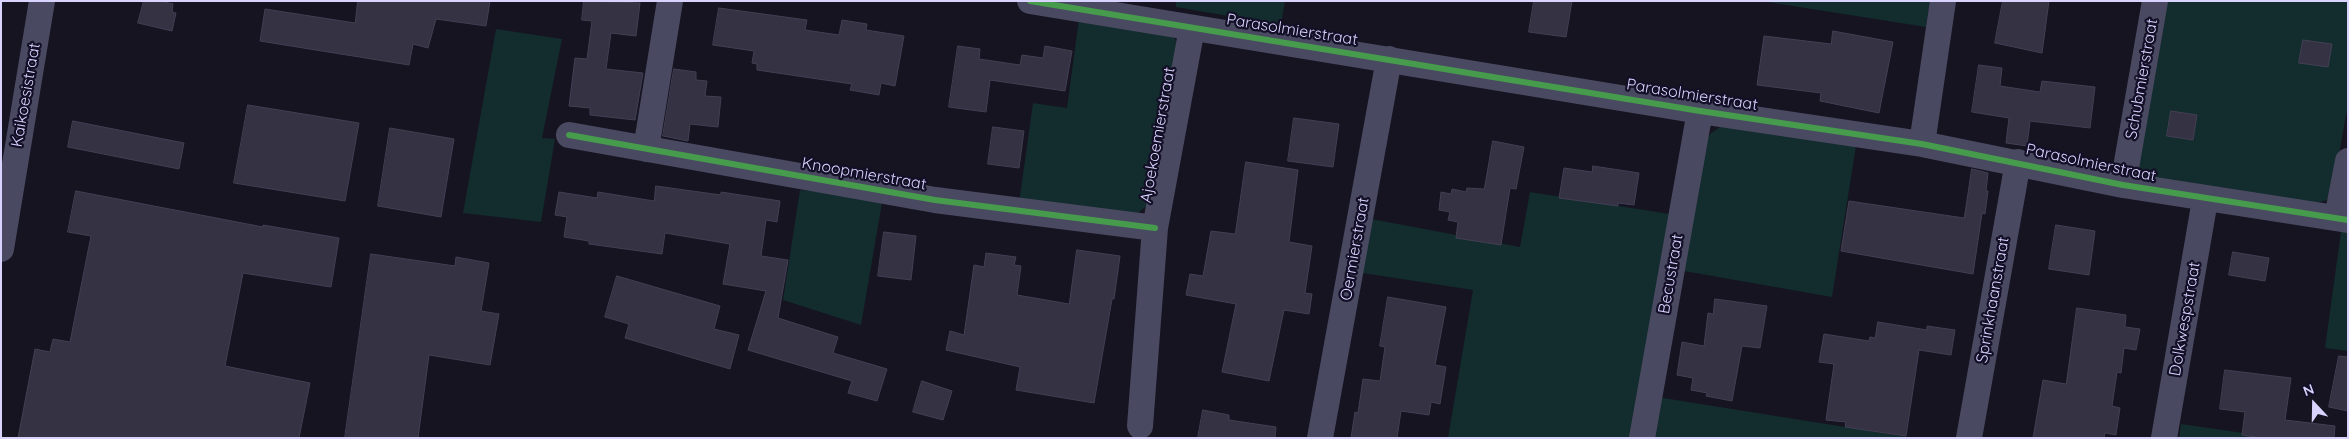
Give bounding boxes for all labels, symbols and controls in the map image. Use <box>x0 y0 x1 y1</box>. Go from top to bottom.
street label: Parasolmierstraat <box>1225 10 1359 50</box>
street label: Schubmierstraat <box>2122 17 2162 141</box>
street label: Kaikoesistraat <box>7 41 45 149</box>
street label: Ajoekoemierstraat <box>1137 66 1179 204</box>
street label: Parasolmierstraat <box>1625 75 1759 115</box>
street label: Parasolmierstraat <box>2024 140 2158 186</box>
street label: Knoopmierstraat <box>800 154 928 194</box>
street label: Oermierstraat <box>1336 196 1374 302</box>
street label: Becustraat <box>1655 233 1687 315</box>
street label: Sprinkhaanstraat <box>1972 235 2014 365</box>
street label: Dolkwespstraat <box>2166 260 2204 378</box>
north arrow <box>2289 379 2339 429</box>
text: N <box>2301 380 2317 400</box>

